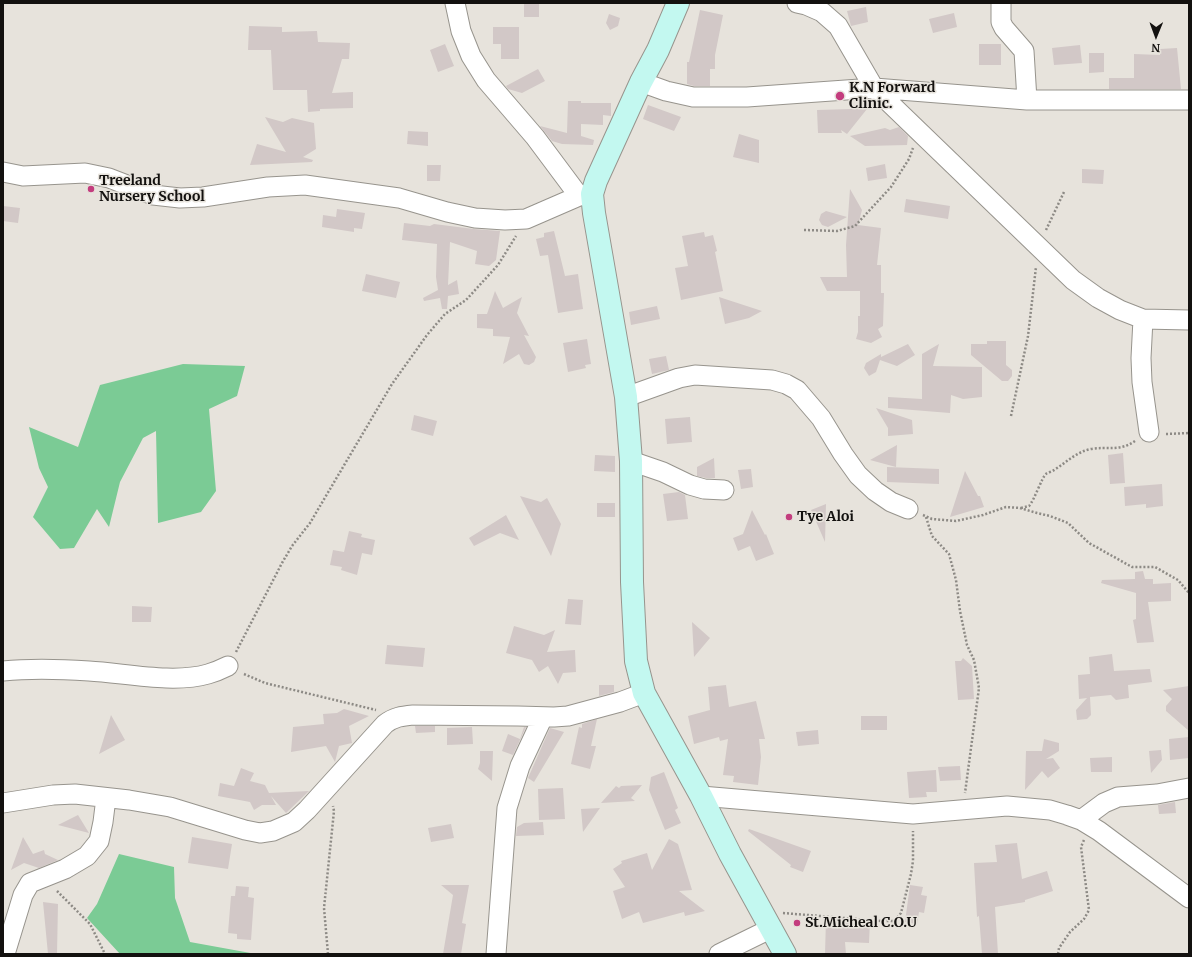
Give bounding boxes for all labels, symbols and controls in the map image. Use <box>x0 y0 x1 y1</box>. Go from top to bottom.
north arrow <box>1136 16 1176 56</box>
text: N <box>1151 41 1160 55</box>
place label: K.N Forward Clinic. <box>849 80 935 112</box>
marker: K.N Forward Clinic. <box>834 90 846 102</box>
place label: Treeland Nursery School <box>99 173 205 206</box>
marker: Treeland Nursery School <box>86 184 96 194</box>
place label: Tye Aloi <box>797 509 854 525</box>
marker: Tye Aloi <box>784 512 794 522</box>
place label: St.Micheal C.O.U <box>805 915 917 931</box>
marker: St.Micheal C.O.U <box>792 918 802 928</box>

